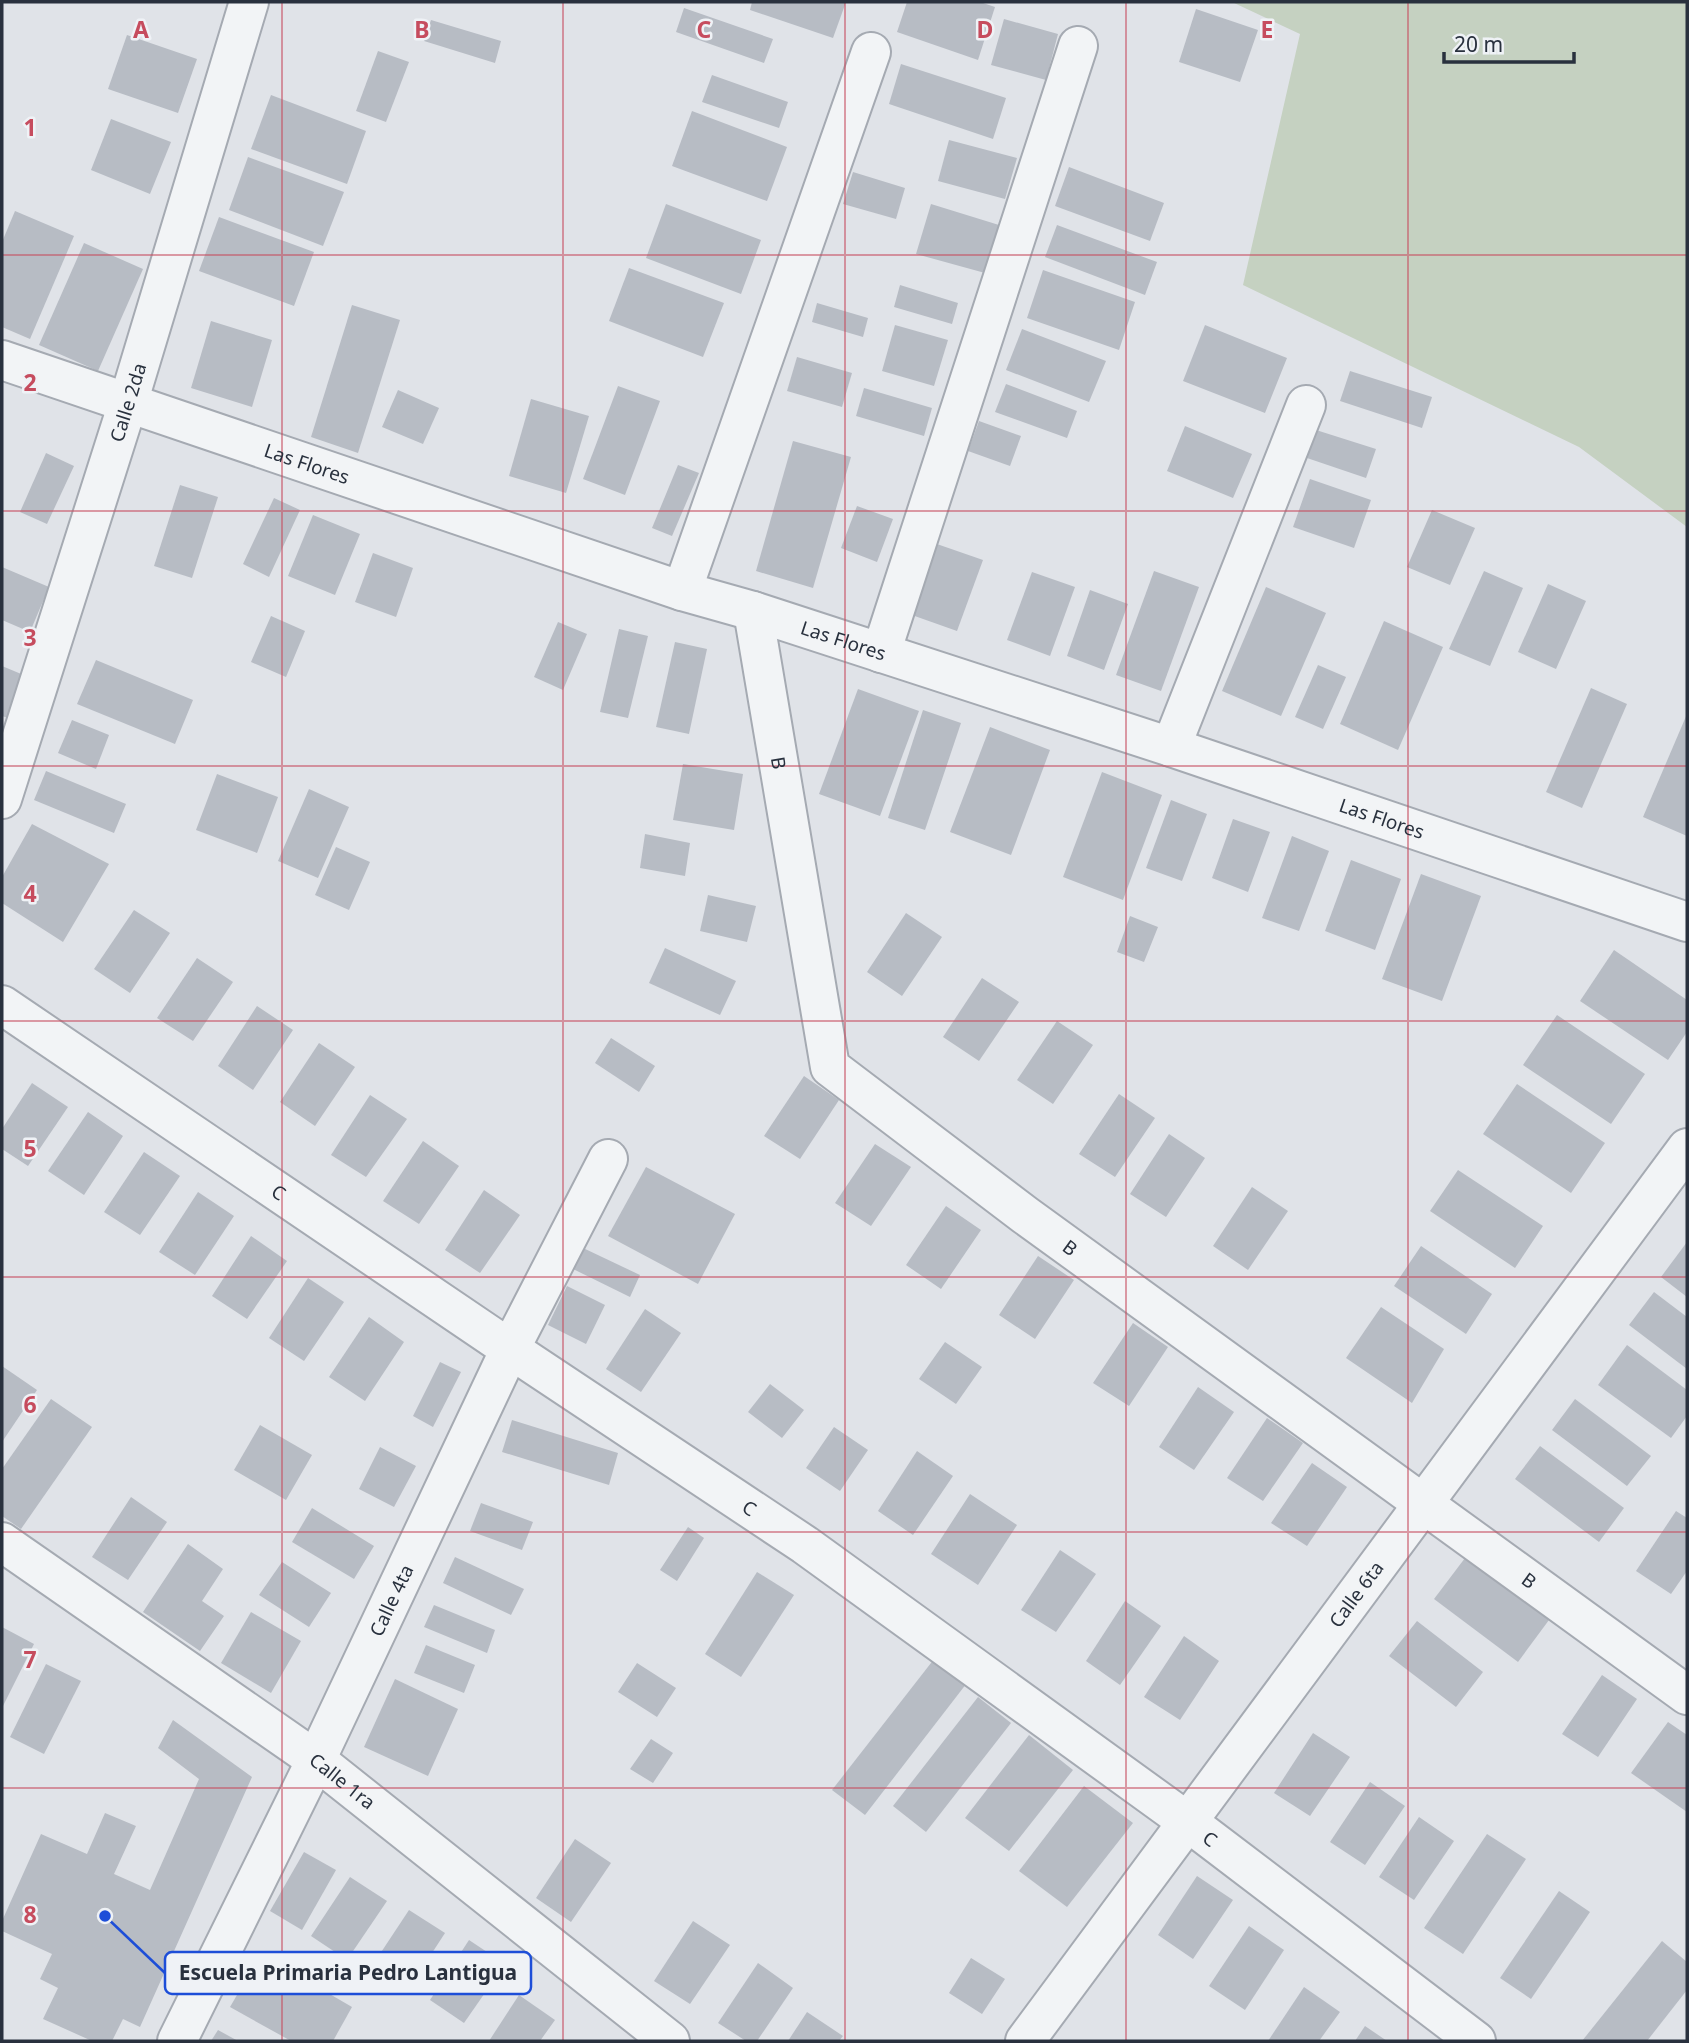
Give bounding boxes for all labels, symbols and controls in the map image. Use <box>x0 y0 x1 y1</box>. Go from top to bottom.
text: A <box>133 13 149 45</box>
text: B <box>414 13 430 45</box>
text: C <box>697 13 712 45</box>
text: D <box>977 13 993 45</box>
text: E <box>1261 13 1273 45</box>
scale bar <box>1444 21 1574 65</box>
text: 20 m <box>1454 30 1503 58</box>
text: 1 <box>23 111 37 143</box>
street label: Calle 2da <box>103 360 152 445</box>
text: 2 <box>23 366 37 398</box>
street label: Las Flores <box>261 437 353 490</box>
street label: Las Flores <box>797 614 889 666</box>
text: 3 <box>23 621 37 653</box>
street label: B <box>765 755 792 771</box>
street label: Las Flores <box>1336 792 1428 845</box>
text: 4 <box>23 877 37 909</box>
text: 5 <box>23 1132 37 1164</box>
street label: C <box>266 1178 291 1206</box>
street label: B <box>1057 1234 1083 1262</box>
text: 6 <box>23 1388 37 1420</box>
street label: C <box>737 1494 762 1522</box>
street label: Calle 6ta <box>1323 1556 1389 1633</box>
street label: Calle 4ta <box>363 1560 419 1641</box>
street label: B <box>1517 1566 1542 1595</box>
text: 7 <box>23 1643 37 1675</box>
street label: Calle 1ra <box>304 1747 381 1815</box>
street label: C <box>1197 1825 1223 1853</box>
text: 8 <box>23 1898 37 1930</box>
callout: Escuela Primaria Pedro Lantigua <box>165 1952 531 1994</box>
text: Escuela Primaria Pedro Lantigua <box>179 1958 517 1986</box>

